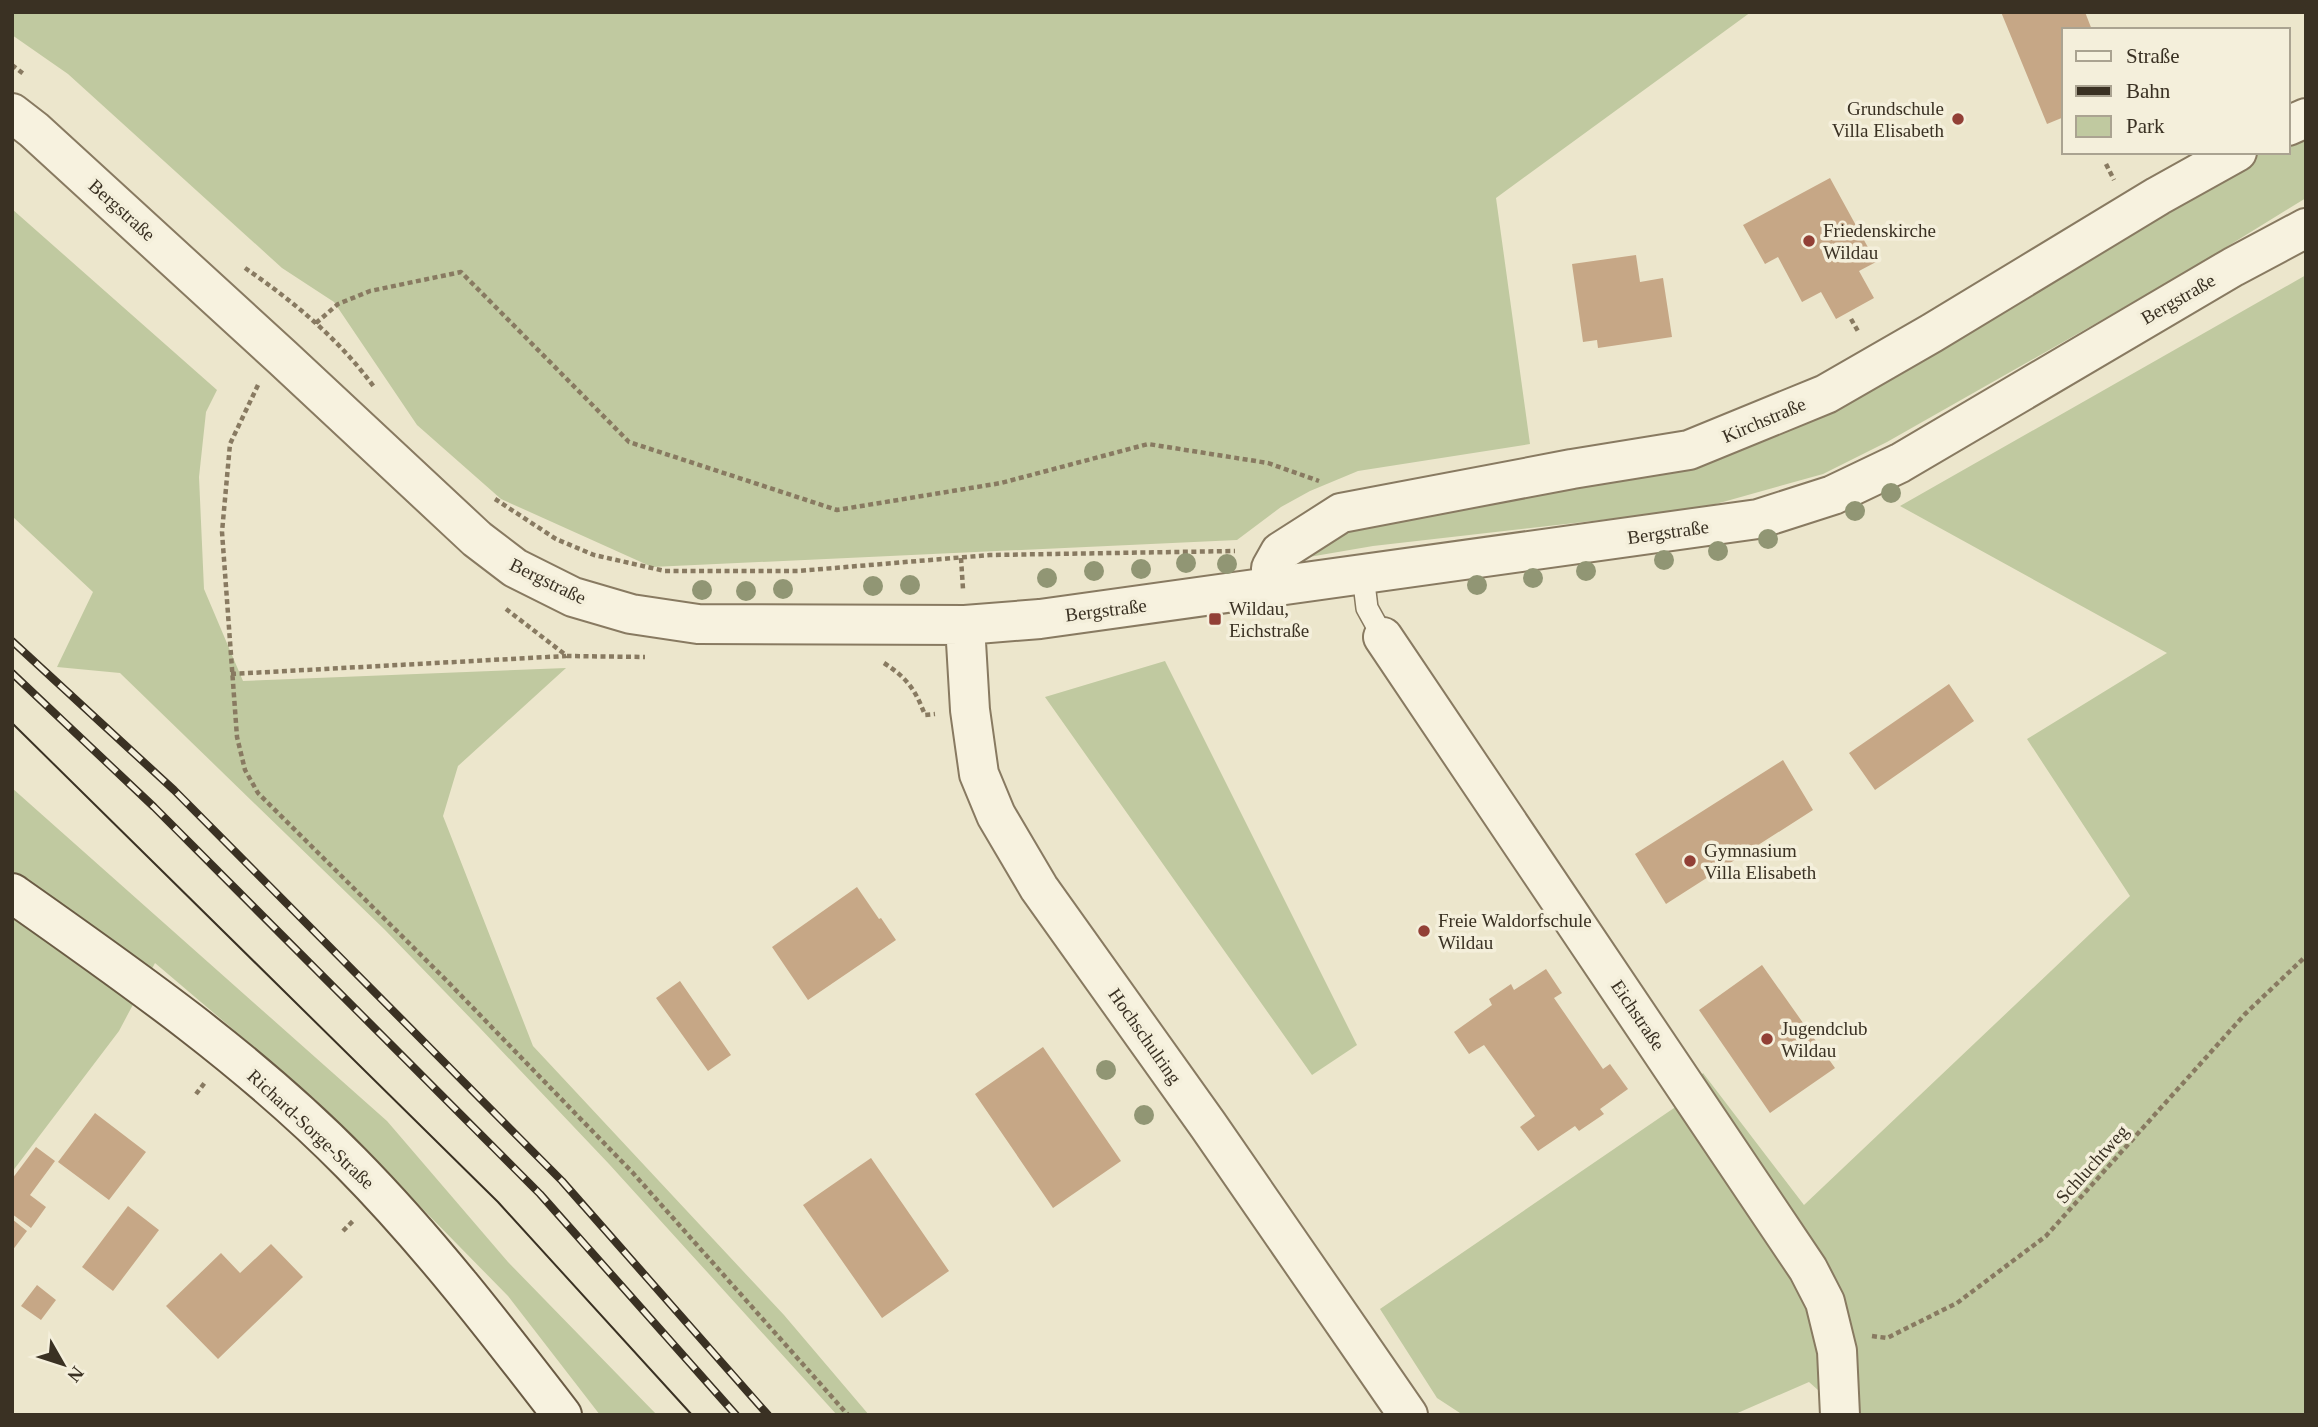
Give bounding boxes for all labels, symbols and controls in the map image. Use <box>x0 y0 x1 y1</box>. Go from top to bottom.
legend <box>2062 28 2290 154</box>
text: Straße <box>2126 44 2180 68</box>
text: Bahn <box>2126 79 2171 103</box>
place label: Grundschule Villa Elisabeth <box>1832 98 1944 141</box>
marker: Grundschule Villa Elisabeth <box>1950 111 1966 127</box>
text: Park <box>2126 114 2165 138</box>
street label: Bergstraße <box>85 175 159 245</box>
place label: Friedenskirche Wildau <box>1823 220 1936 263</box>
marker: Friedenskirche Wildau <box>1801 233 1817 249</box>
street label: Bergstraße <box>2137 269 2219 329</box>
street label: Kirchstraße <box>1719 393 1809 447</box>
street label: Bergstraße <box>1626 516 1710 548</box>
street label: Bergstraße <box>507 554 589 608</box>
street label: Bergstraße <box>1064 595 1148 625</box>
place label: Wildau, Eichstraße <box>1229 598 1309 641</box>
marker: Wildau, Eichstraße <box>1207 611 1223 627</box>
place label: Gymnasium Villa Elisabeth <box>1704 840 1817 883</box>
marker: Gymnasium Villa Elisabeth <box>1682 853 1698 869</box>
place label: Freie Waldorfschule Wildau <box>1438 910 1592 953</box>
marker: Freie Waldorfschule Wildau <box>1416 923 1432 939</box>
street label: Eichstraße <box>1607 976 1669 1054</box>
street label: Hochschulring <box>1104 984 1186 1088</box>
place label: Jugendclub Wildau <box>1781 1018 1868 1061</box>
marker: Jugendclub Wildau <box>1759 1031 1775 1047</box>
street label: Richard-Sorge-Straße <box>243 1065 379 1193</box>
street label: Schluchtweg <box>2051 1120 2133 1207</box>
north arrow <box>28 1329 98 1399</box>
text: N <box>63 1362 88 1387</box>

